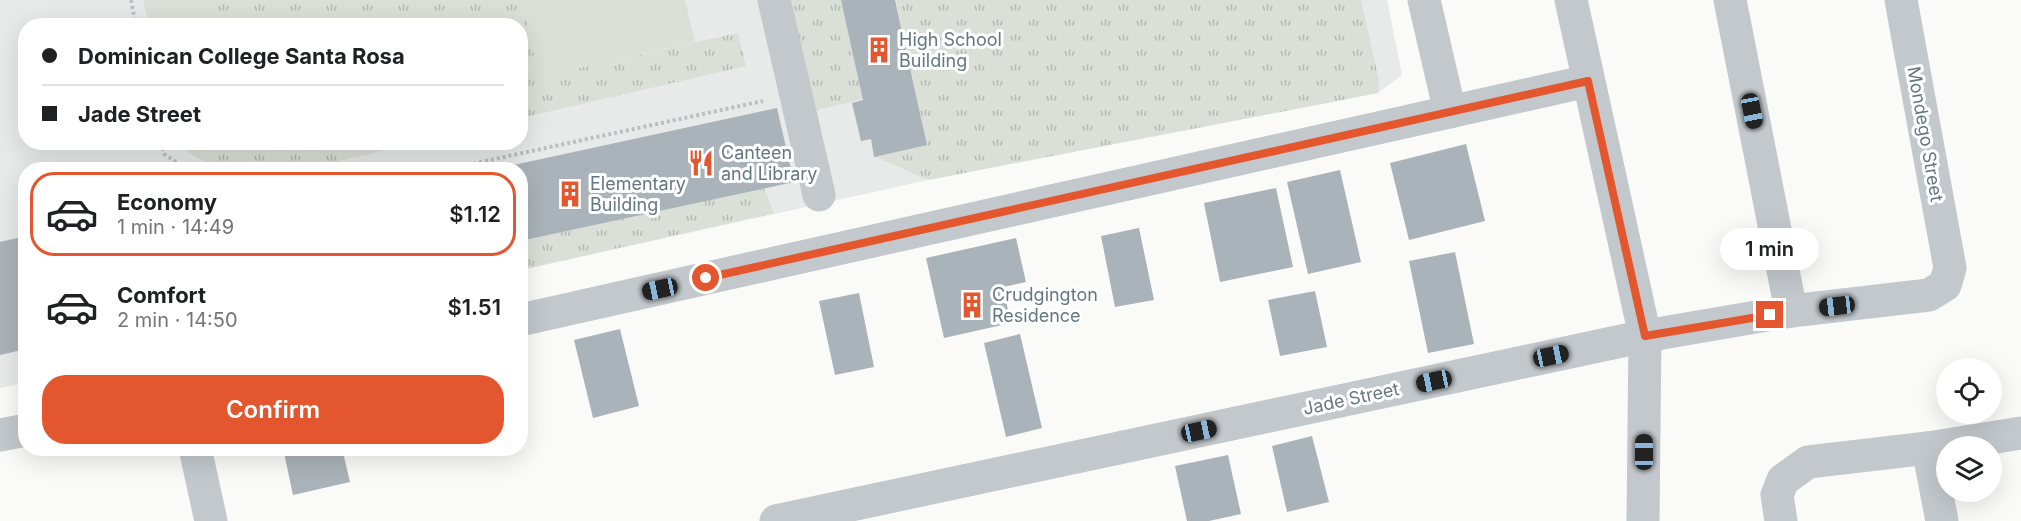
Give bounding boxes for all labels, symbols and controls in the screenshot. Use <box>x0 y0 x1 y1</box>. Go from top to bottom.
place label: High School Building <box>899 29 1002 71</box>
building icon: High School Building <box>864 35 894 65</box>
text: Dominican College Santa Rosa <box>78 43 405 69</box>
street label: Mondego Street <box>1903 65 1948 203</box>
car <box>1740 92 1764 130</box>
text: Jade Street <box>78 101 201 127</box>
place label: Canteen and Library <box>721 142 817 184</box>
restaurant icon: Canteen and Library <box>686 148 716 178</box>
place label: Elementary Building <box>590 173 686 215</box>
building icon: Elementary Building <box>555 179 585 209</box>
icon: car <box>45 187 99 241</box>
text: Economy <box>117 189 217 215</box>
text: $1.12 <box>449 201 501 227</box>
text: 1 min · 14:49 <box>117 215 234 239</box>
callout: 1 min <box>1720 228 1820 270</box>
text: 1 min <box>1745 237 1794 261</box>
route start <box>692 264 719 291</box>
car <box>641 276 679 302</box>
icon: car <box>45 280 99 334</box>
text: Comfort <box>117 282 206 308</box>
place label: Crudgington Residence <box>992 284 1098 326</box>
building icon: Crudgington Residence <box>957 290 987 320</box>
text: $1.51 <box>447 294 501 320</box>
car <box>1818 295 1856 317</box>
route end <box>1756 301 1783 328</box>
text: 2 min · 14:50 <box>117 308 238 332</box>
car <box>1532 343 1570 369</box>
map controls <box>1936 358 2002 502</box>
button: locate <box>1936 358 2002 424</box>
car <box>1415 368 1453 394</box>
button: Confirm <box>42 375 504 444</box>
street label: Jade Street <box>1301 378 1401 419</box>
car <box>1180 418 1218 444</box>
car <box>1635 434 1653 470</box>
button: layers <box>1936 436 2002 502</box>

